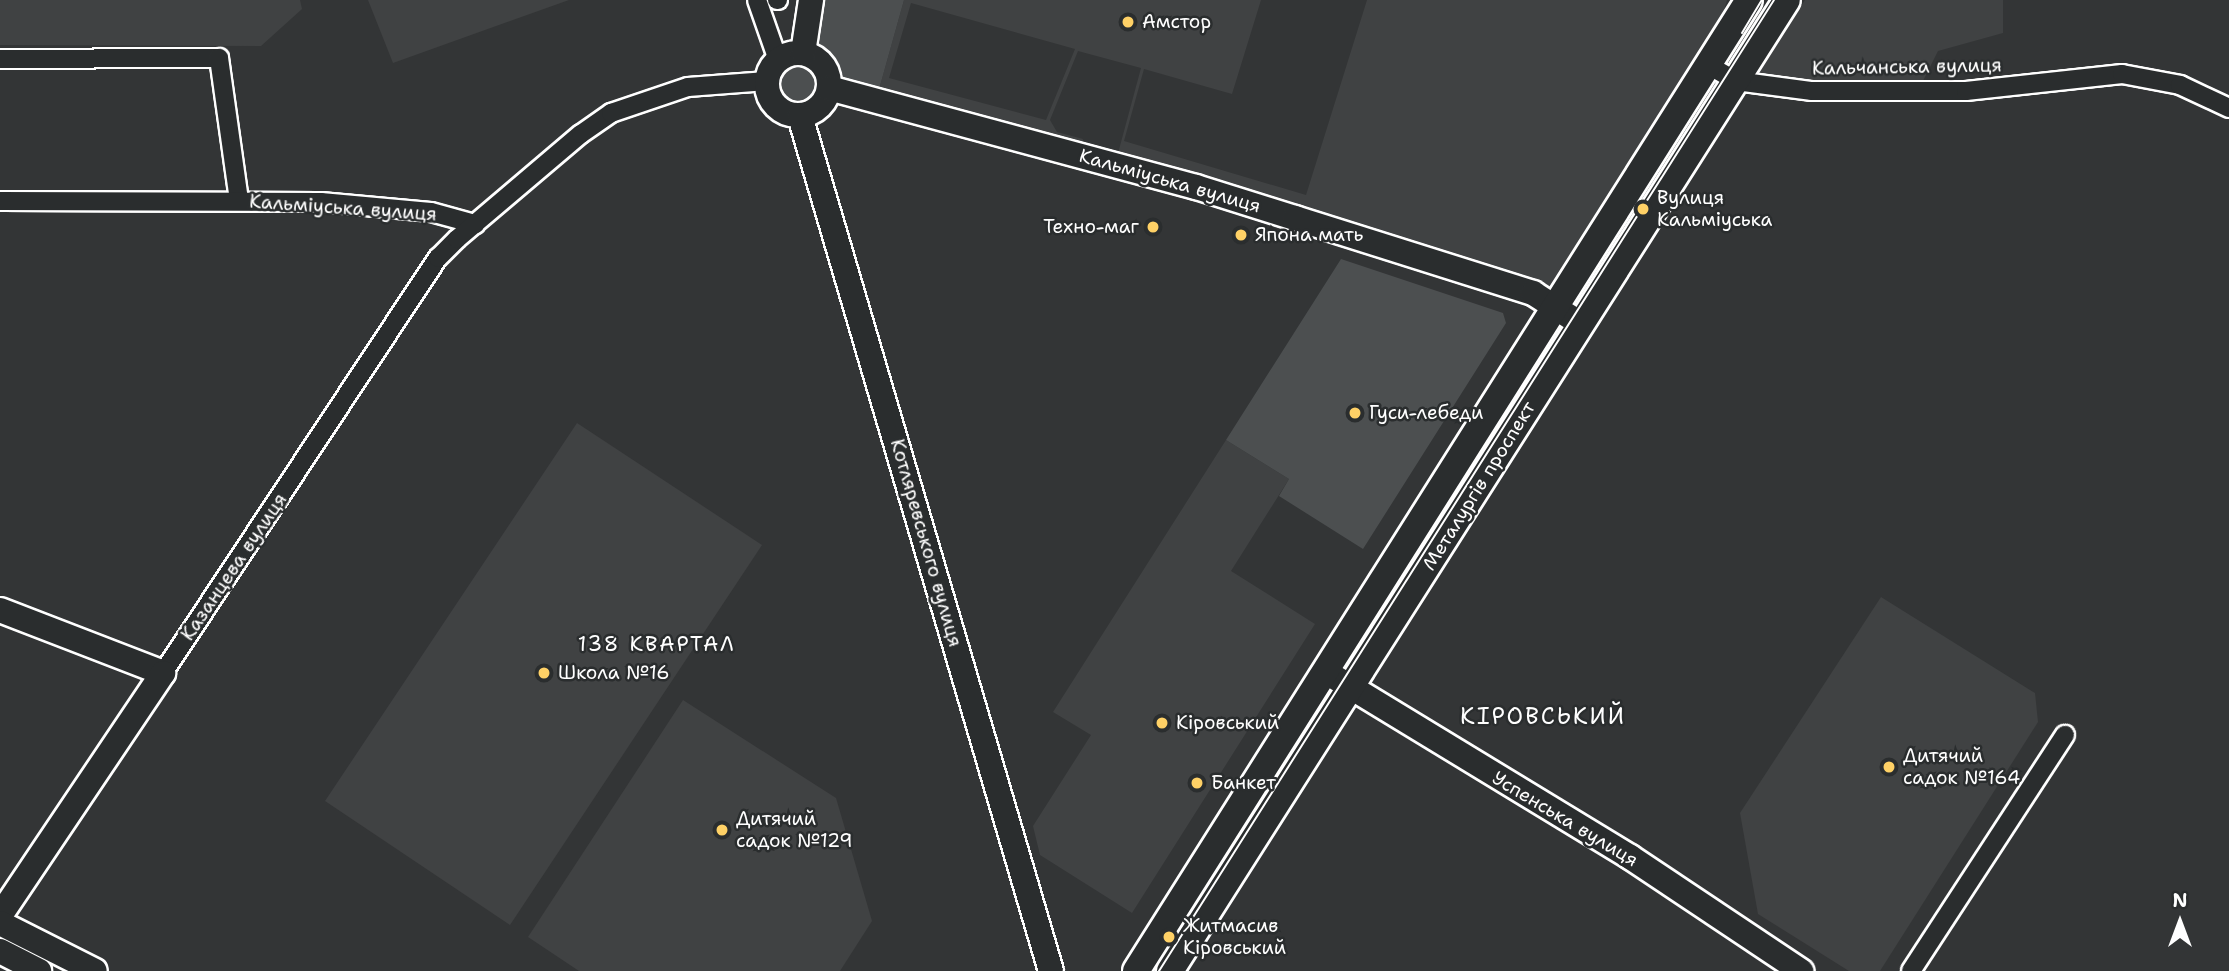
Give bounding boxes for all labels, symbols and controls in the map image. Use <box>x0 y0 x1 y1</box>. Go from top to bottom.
place label: Амстор <box>1142 11 1211 33</box>
marker: Амстор <box>1120 14 1136 30</box>
street label: Кальчанська вулиця <box>1812 54 2002 80</box>
street label: Кальміуська вулиця <box>1077 144 1263 218</box>
place label: Вулиця Кальміуська <box>1657 187 1772 231</box>
street label: Кальміуська вулиця <box>249 190 437 226</box>
marker: Вулиця Кальміуська <box>1635 201 1651 217</box>
place label: Техно-маг <box>1043 216 1139 238</box>
marker: Техно-маг <box>1145 219 1161 235</box>
place label: Япона мать <box>1255 224 1363 246</box>
marker: Япона мать <box>1233 227 1249 243</box>
street label: Металургів проспект <box>1418 397 1540 575</box>
place label: Гуси-лебеди <box>1369 402 1483 424</box>
marker: Гуси-лебеди <box>1347 405 1363 421</box>
street label: Котляревського вулиця <box>885 436 967 650</box>
street label: Казанцева вулиця <box>176 489 292 645</box>
district label: 138 КВАРТАЛ <box>579 631 735 657</box>
place label: Школа №16 <box>558 662 670 684</box>
marker: Школа №16 <box>536 665 552 681</box>
district label: КІРОВСЬКИЙ <box>1461 702 1625 730</box>
place label: Кіровський <box>1176 712 1279 734</box>
marker: Кіровський <box>1154 715 1170 731</box>
place label: Дитячий садок №164 <box>1903 745 2020 789</box>
marker: Дитячий садок №164 <box>1881 759 1897 775</box>
street label: Успенська вулиця <box>1488 766 1642 872</box>
place label: Банкет <box>1211 772 1276 794</box>
marker: Банкет <box>1189 775 1205 791</box>
place label: Дитячий садок №129 <box>736 808 853 852</box>
marker: Дитячий садок №129 <box>714 822 730 838</box>
north arrow <box>2145 887 2215 957</box>
text: N <box>2172 888 2188 913</box>
place label: Житмасив Кіровський <box>1183 915 1286 959</box>
marker: Житмасив Кіровський <box>1161 929 1177 945</box>

